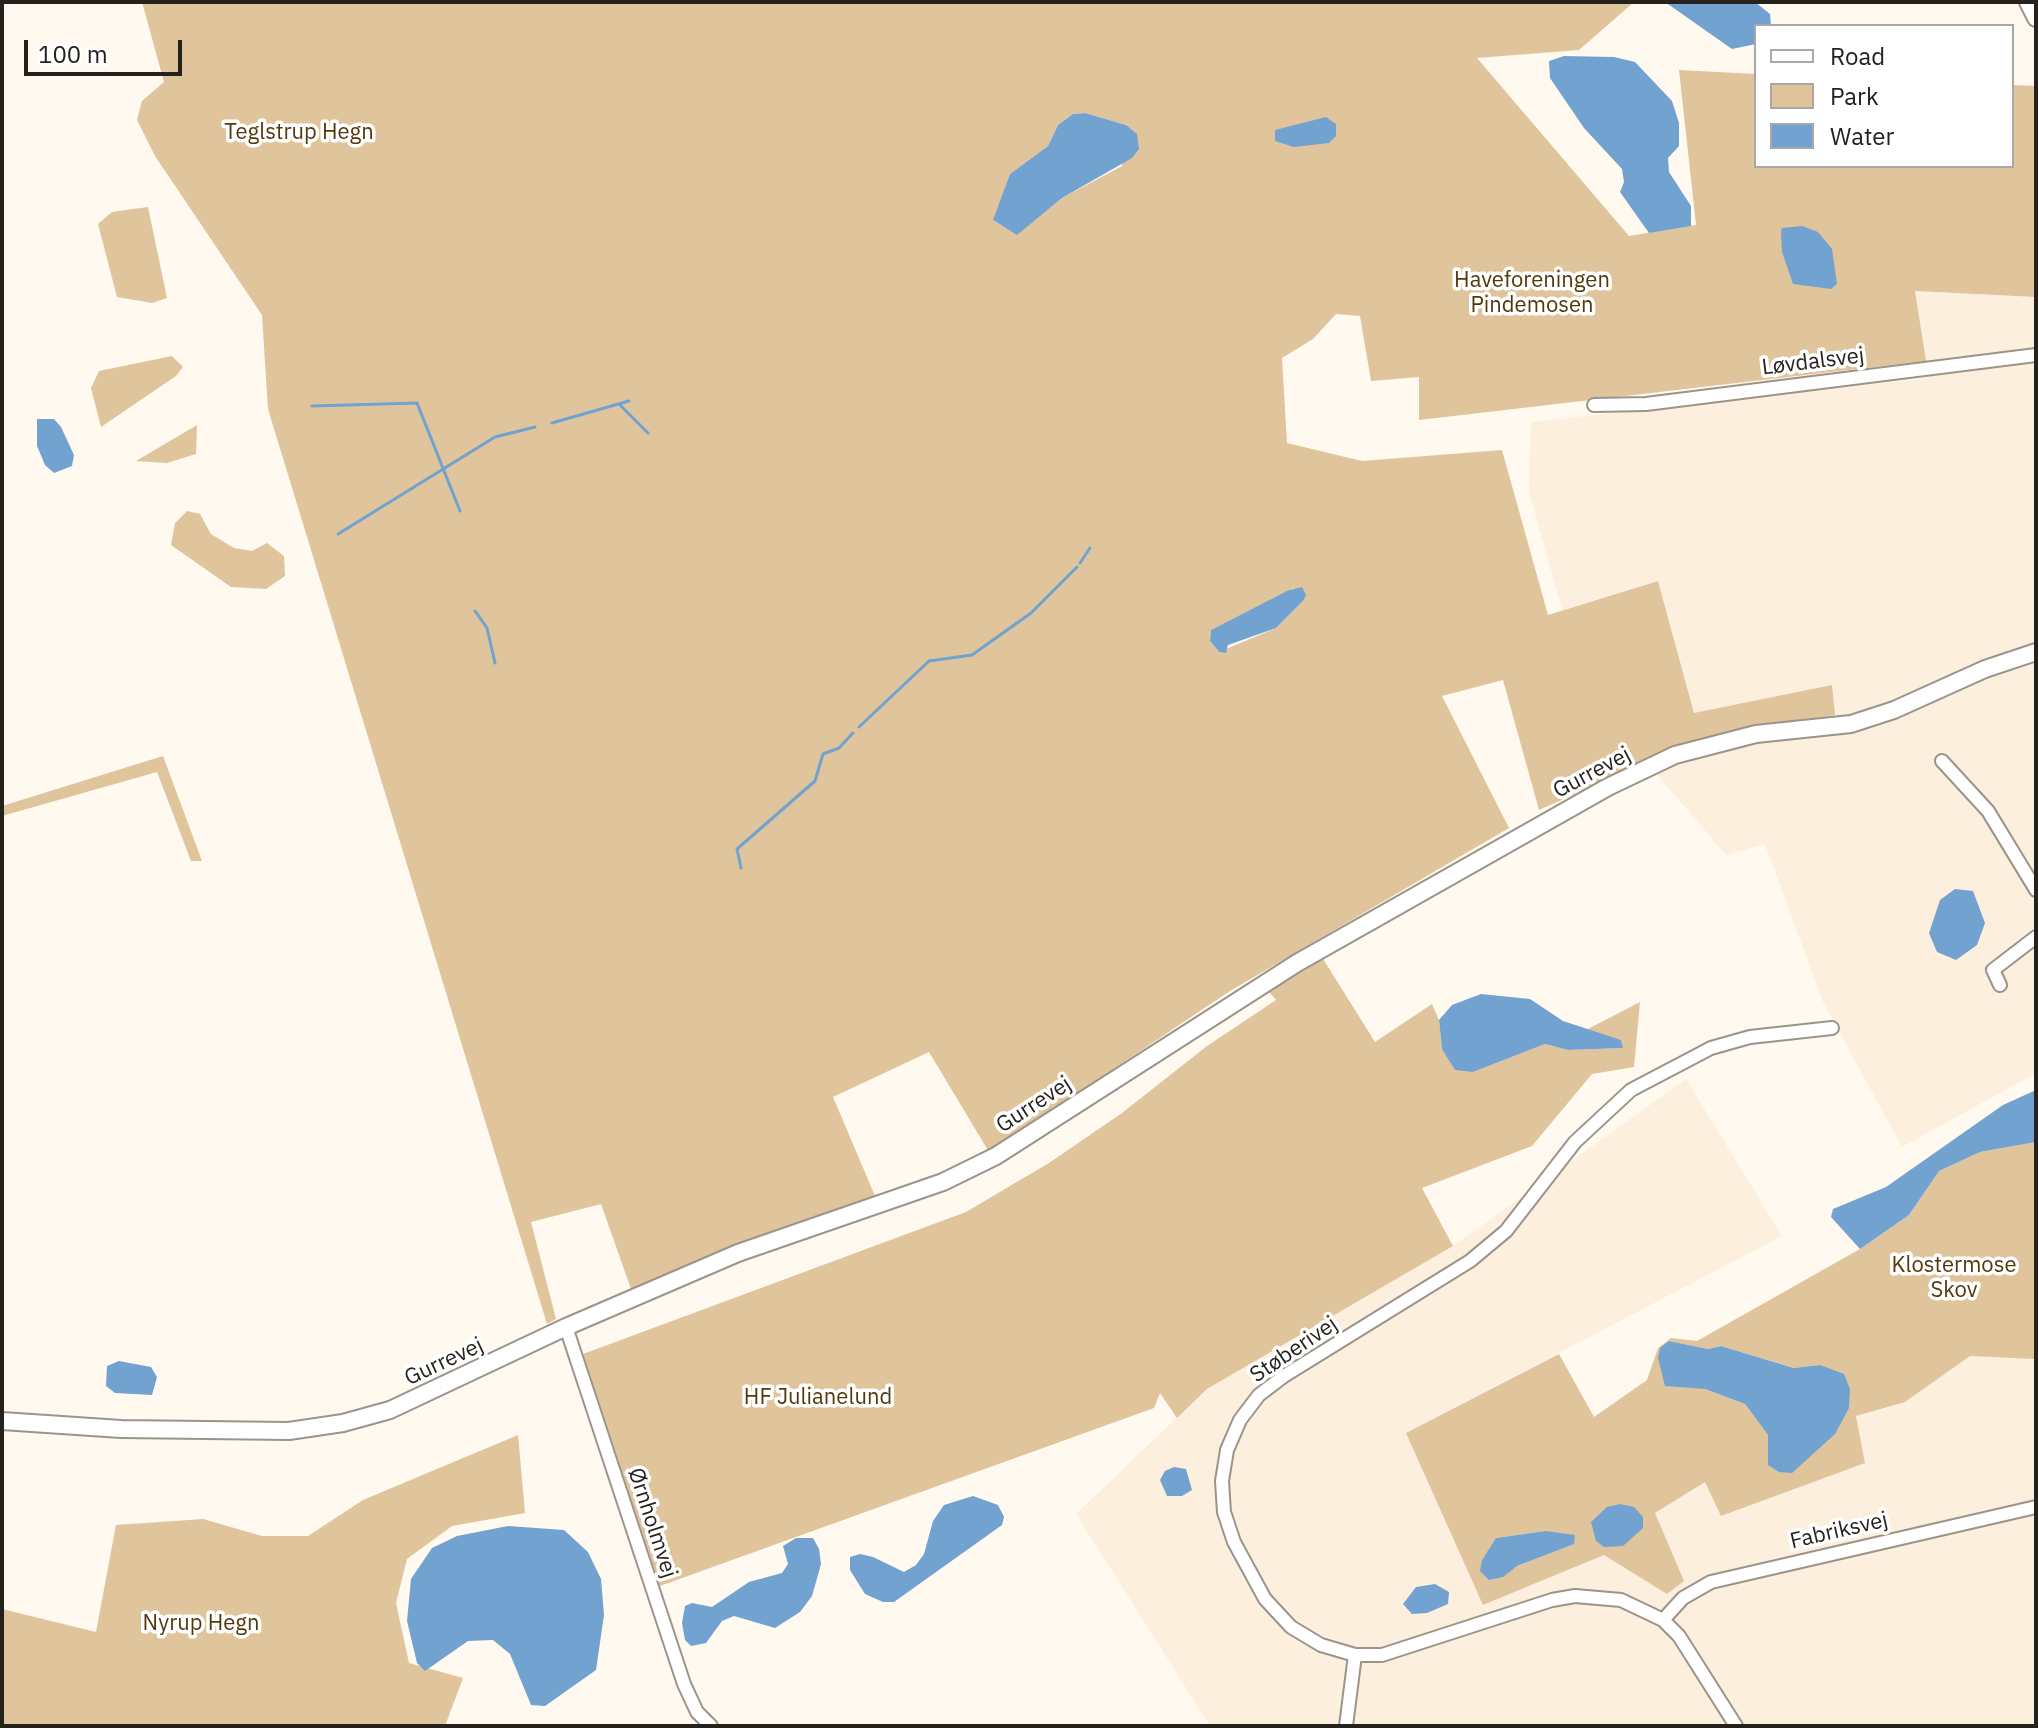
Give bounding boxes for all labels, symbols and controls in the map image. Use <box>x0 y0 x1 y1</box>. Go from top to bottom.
scale bar <box>28 24 186 74</box>
legend <box>1754 24 2014 168</box>
text: 100 m <box>38 38 108 70</box>
text: Road <box>1830 40 1885 72</box>
text: Park <box>1830 80 1879 112</box>
park label: Teglstrup Hegn <box>224 120 374 146</box>
text: Water <box>1830 120 1894 152</box>
park label: Haveforeningen Pindemosen <box>1454 268 1610 320</box>
street label: Løvdalsvej <box>1760 343 1866 381</box>
street label: Gurrevej <box>1549 742 1635 804</box>
street label: Gurrevej <box>992 1071 1076 1139</box>
park label: Klostermose Skov <box>1892 1253 2016 1304</box>
street label: Støberivej <box>1245 1311 1343 1389</box>
street label: Gurrevej <box>400 1332 488 1392</box>
park label: HF Julianelund <box>744 1385 892 1411</box>
street label: Ørnholmvej <box>622 1465 682 1581</box>
street label: Fabriksvej <box>1788 1507 1890 1555</box>
park label: Nyrup Hegn <box>143 1611 259 1637</box>

